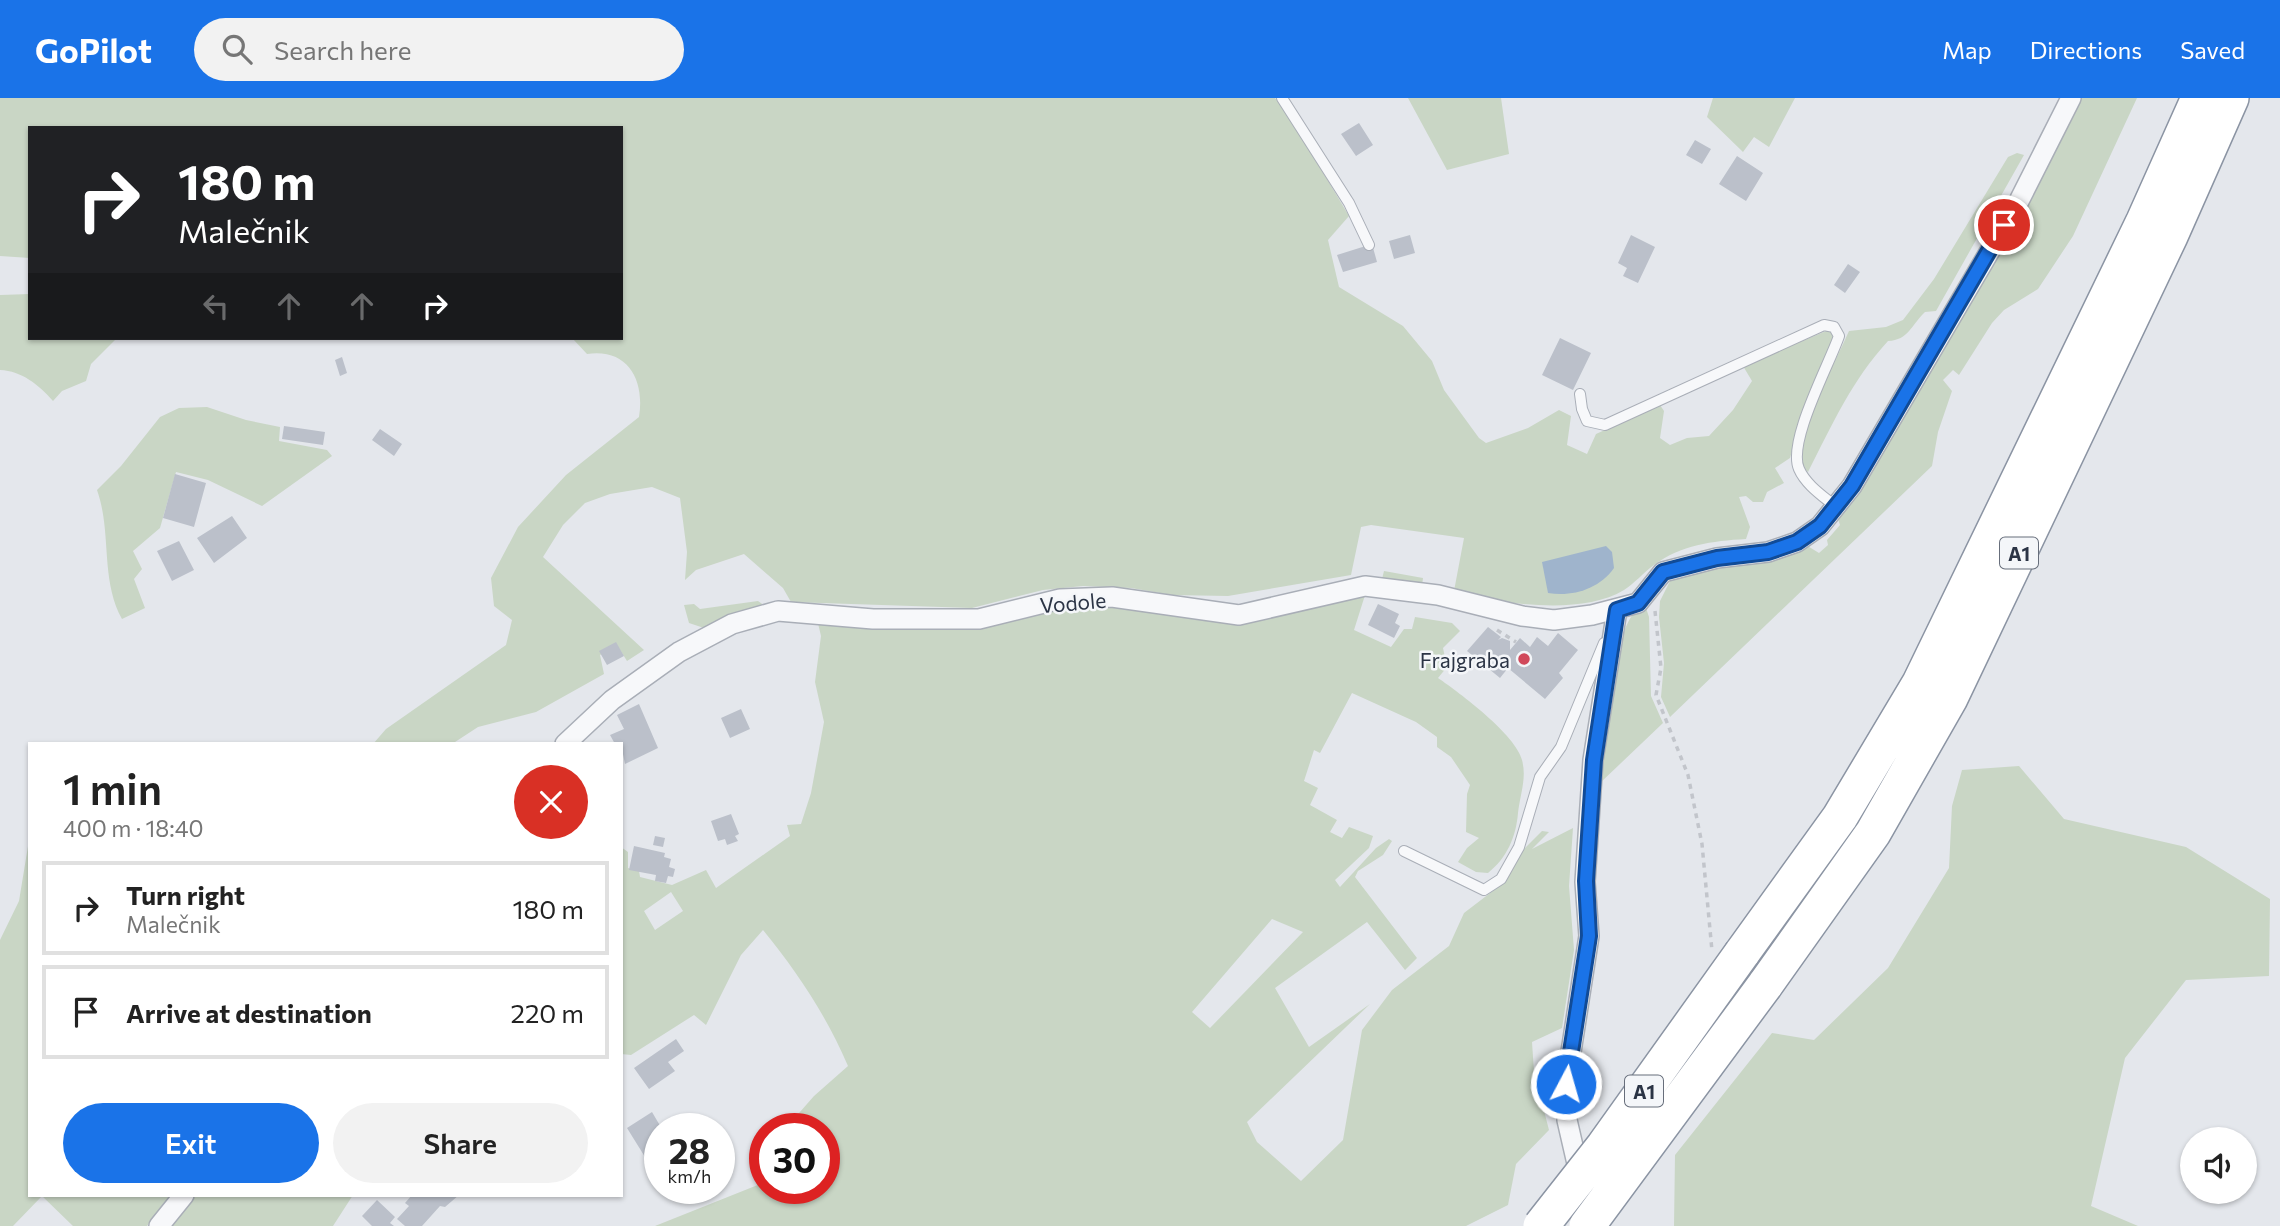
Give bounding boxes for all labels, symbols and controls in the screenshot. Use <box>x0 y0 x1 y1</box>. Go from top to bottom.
search box <box>194 18 684 81</box>
text: GoPilot <box>35 29 152 70</box>
icon: search <box>218 30 256 68</box>
text: Search here <box>274 34 411 65</box>
text: Map <box>1942 35 1992 64</box>
text: Directions <box>2030 35 2142 64</box>
text: Saved <box>2180 35 2245 64</box>
text: 180 m <box>178 150 315 210</box>
icon: right <box>63 154 154 245</box>
pin <box>1974 195 2034 255</box>
icon: arrive <box>1985 206 2023 244</box>
text: Malečnik <box>178 210 310 250</box>
icon: left <box>197 287 235 325</box>
icon: ahead <box>270 287 308 325</box>
icon: ahead <box>343 287 381 325</box>
icon: right <box>416 287 454 325</box>
road number: A1 <box>2000 538 2038 568</box>
street label: Vodole <box>1039 587 1107 617</box>
place label: Frajgraba <box>1420 647 1510 672</box>
marker: Frajgraba <box>1516 651 1532 667</box>
text: 1 min <box>63 762 162 814</box>
button: close <box>514 765 588 839</box>
text: 400 m · 18:40 <box>63 814 204 842</box>
text: Turn right <box>126 879 245 910</box>
icon: right <box>67 889 105 927</box>
text: 180 m <box>512 893 584 924</box>
text: Malečnik <box>126 910 221 938</box>
icon: arrive <box>67 993 105 1031</box>
text: Arrive at destination <box>126 997 372 1028</box>
text: 220 m <box>511 997 584 1028</box>
position arrow <box>1529 1047 1603 1121</box>
road number: A1 <box>1625 1076 1663 1107</box>
button: Exit <box>63 1103 319 1183</box>
button: Share <box>333 1103 588 1183</box>
speed limit sign: 30 <box>749 1113 840 1204</box>
map controls <box>2180 1127 2257 1204</box>
button: sound <box>2180 1127 2257 1204</box>
text: 28 <box>669 1128 710 1171</box>
text: km/h <box>668 1165 711 1187</box>

